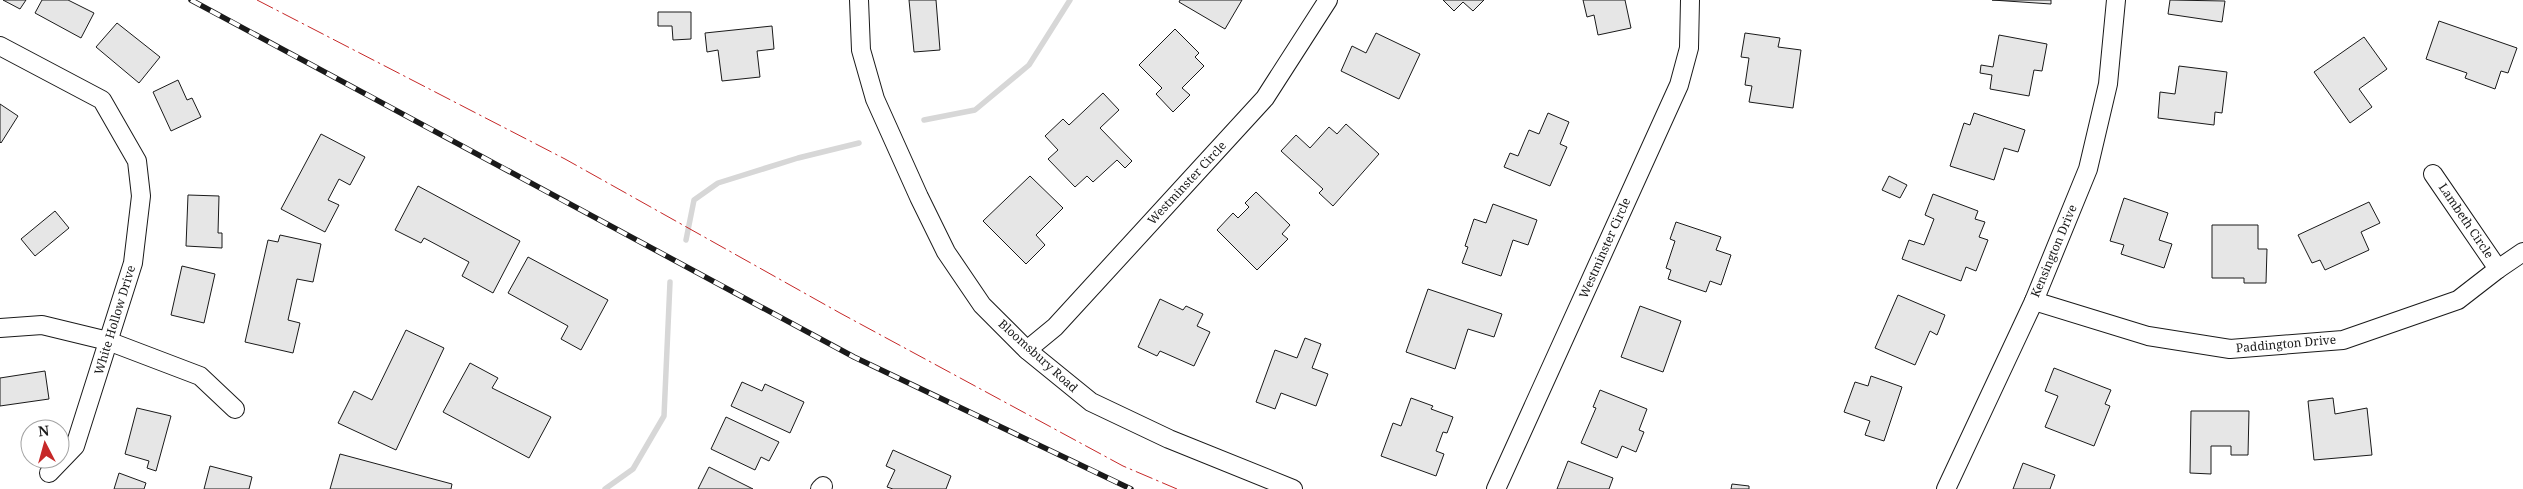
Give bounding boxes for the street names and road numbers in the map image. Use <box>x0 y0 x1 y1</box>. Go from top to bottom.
street label: Westminster Circle <box>1143 137 1230 228</box>
street label: Lambeth Circle <box>2435 180 2498 262</box>
street label: Westminster Circle <box>1575 195 1634 301</box>
street label: Kensington Drive <box>2026 202 2081 300</box>
street label: White Hollow Drive <box>90 263 139 377</box>
street label: Bloomsbury Road <box>995 315 1082 396</box>
street label: Paddington Drive <box>2235 331 2337 356</box>

